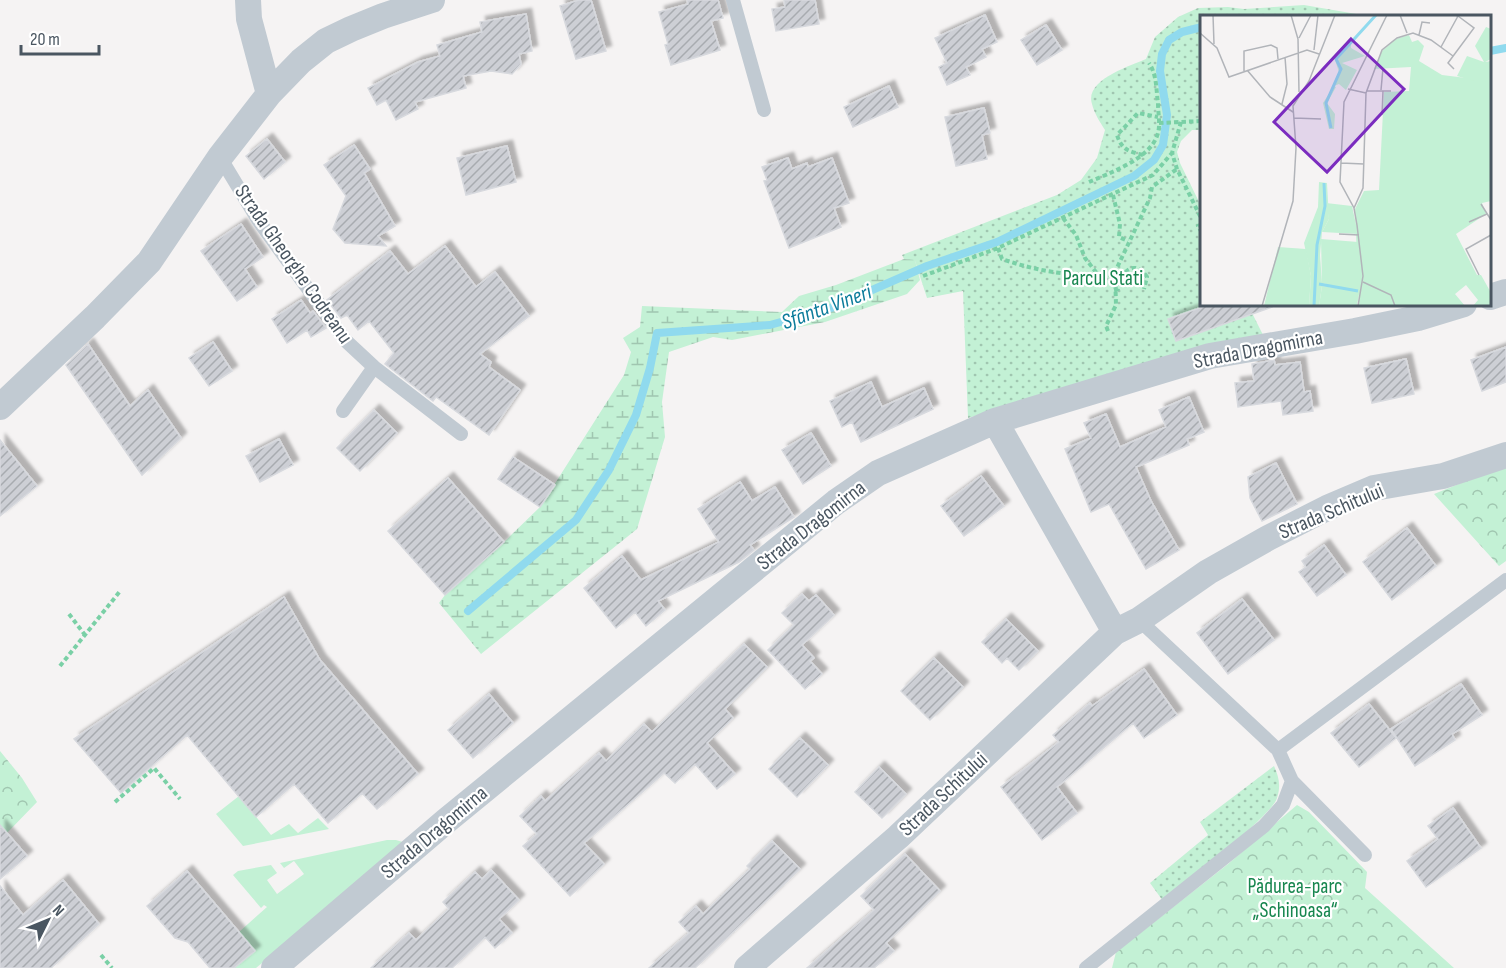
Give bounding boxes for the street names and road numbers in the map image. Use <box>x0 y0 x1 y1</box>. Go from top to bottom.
street label: Strada Gheorghe Codreanu <box>229 180 358 348</box>
street label: Strada Dragomirna <box>1191 325 1325 374</box>
street label: Strada Dragomirna <box>752 475 871 576</box>
street label: Strada Schitului <box>1275 478 1387 545</box>
street label: Strada Schitului <box>894 747 993 841</box>
street label: Strada Dragomirna <box>376 781 493 884</box>

